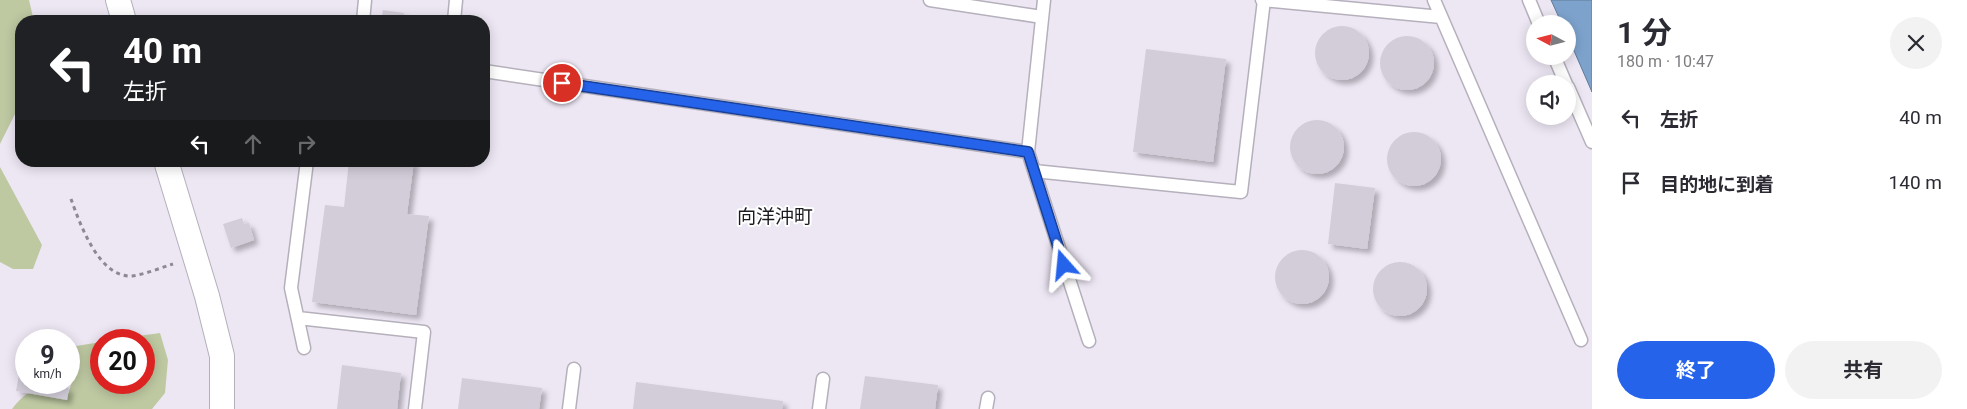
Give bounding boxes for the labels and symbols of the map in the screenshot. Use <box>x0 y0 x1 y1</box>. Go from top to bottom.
north arrow <box>1526 15 1576 65</box>
pin <box>541 62 583 104</box>
district label: 向洋沖町 <box>737 205 813 228</box>
position arrow <box>1037 238 1089 290</box>
speed limit sign: 20 <box>90 329 155 394</box>

